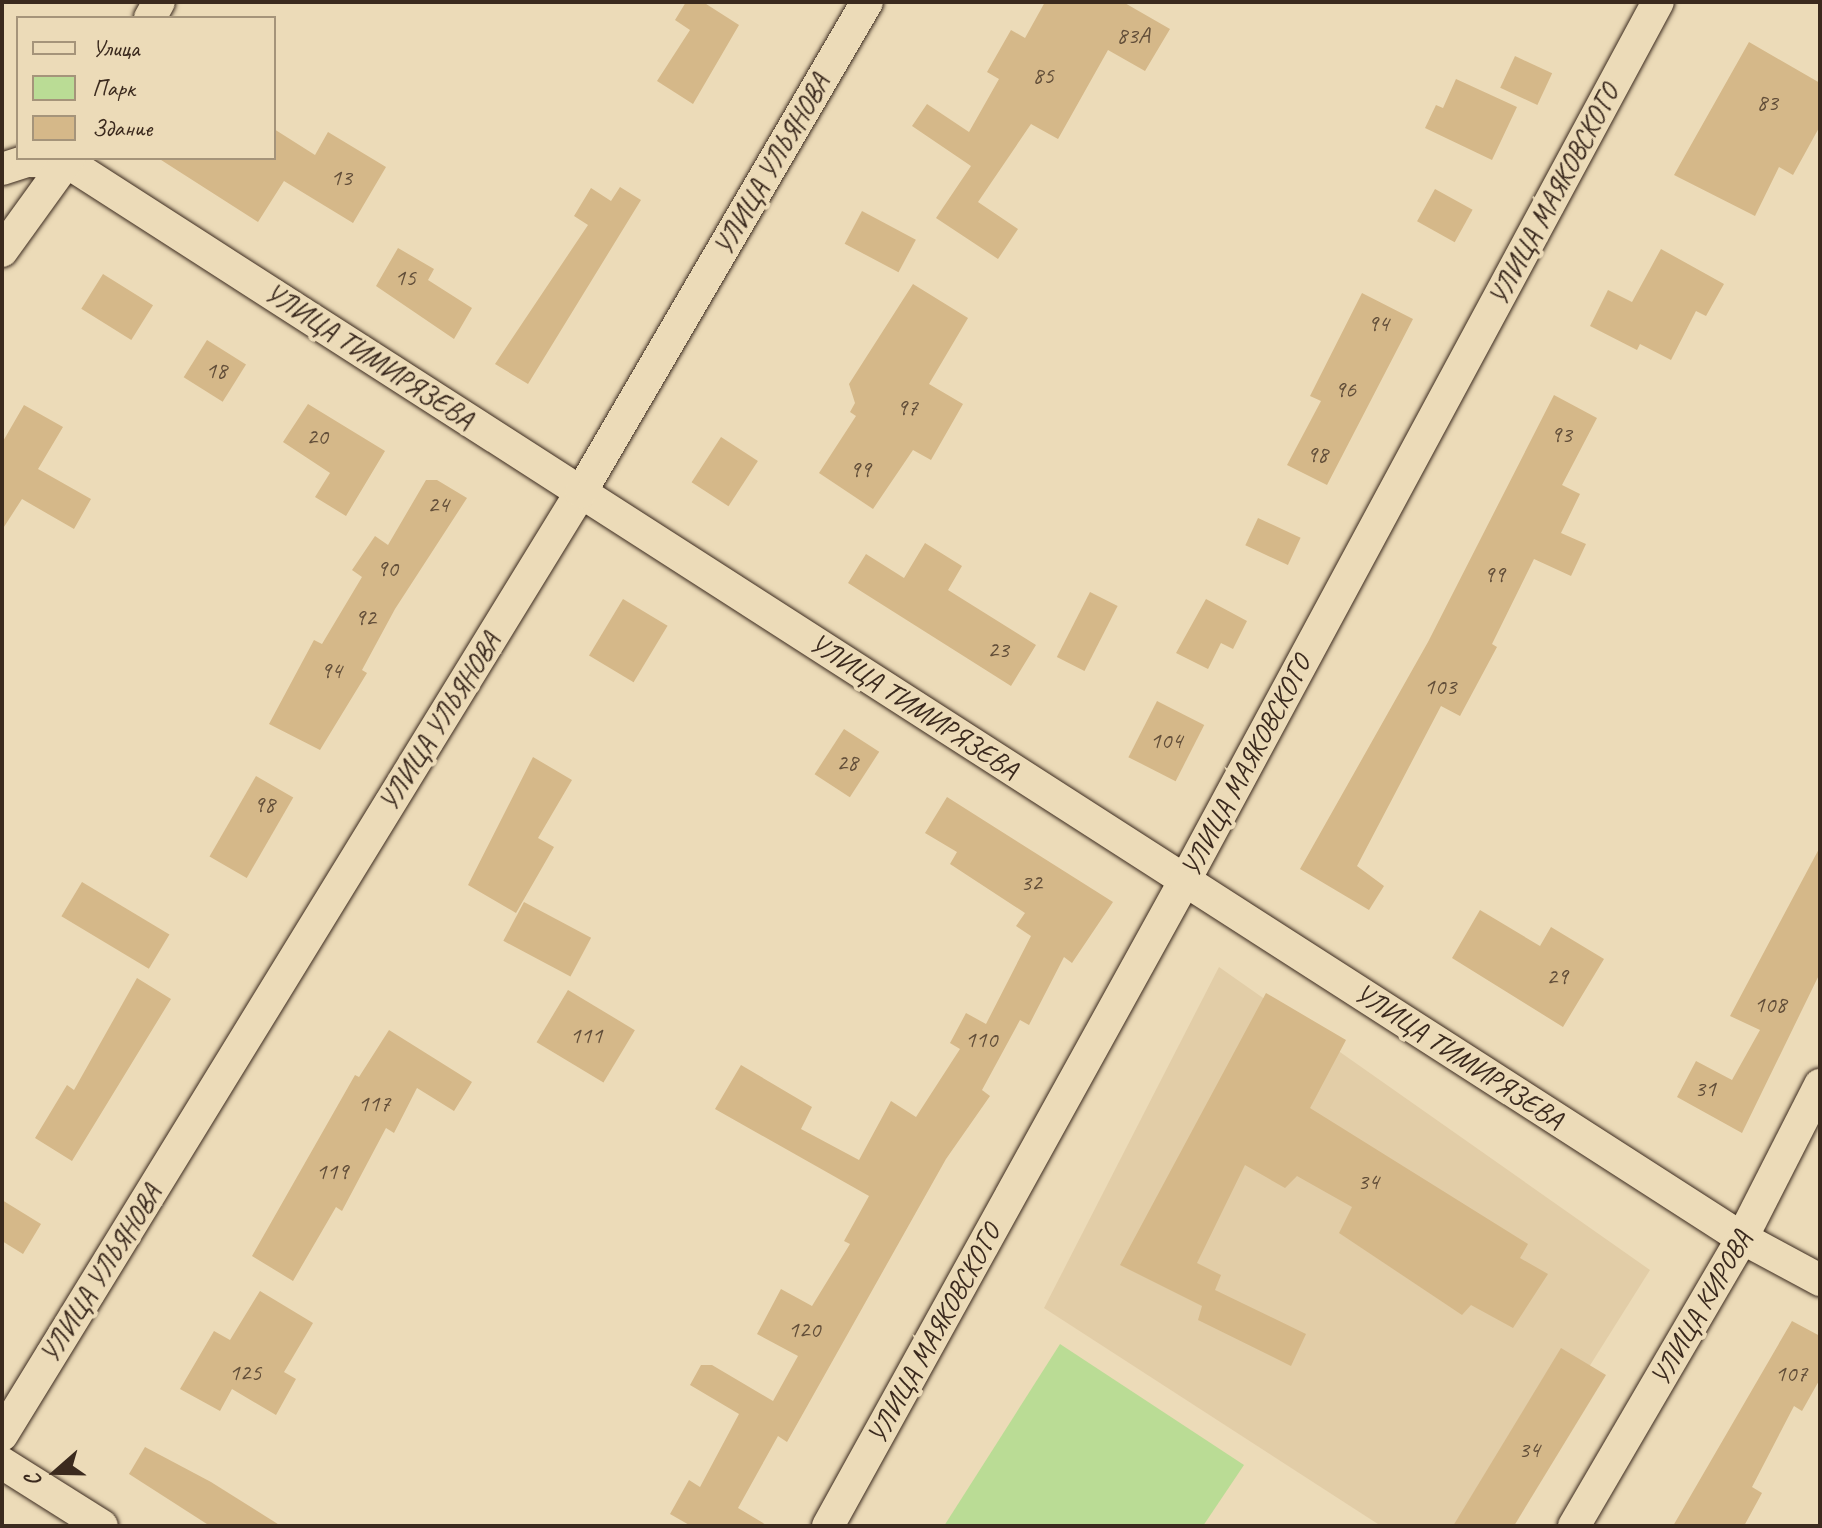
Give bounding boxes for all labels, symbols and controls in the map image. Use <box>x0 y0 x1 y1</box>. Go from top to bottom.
legend <box>16 16 276 160</box>
house number: 83А <box>1116 22 1150 50</box>
text: Улица <box>92 33 140 63</box>
house number: 85 <box>1032 62 1054 90</box>
street label: УЛИЦА УЛЬЯНОВА <box>707 69 837 261</box>
text: Парк <box>92 73 135 103</box>
street label: УЛИЦА МАЯКОВСКОГО <box>1482 79 1626 311</box>
house number: 83 <box>1756 89 1778 117</box>
text: Здание <box>92 113 152 143</box>
house number: 13 <box>330 164 352 192</box>
house number: 15 <box>394 264 416 292</box>
street label: УЛИЦА ТИМИРЯЗЕВА <box>259 276 479 436</box>
house number: 94 <box>1367 310 1389 338</box>
house number: 18 <box>205 357 227 385</box>
house number: 96 <box>1334 376 1356 404</box>
house number: 97 <box>896 394 918 422</box>
house number: 93 <box>1550 421 1572 449</box>
house number: 20 <box>306 423 328 451</box>
house number: 98 <box>1306 441 1328 469</box>
house number: 99 <box>849 456 871 484</box>
house number: 24 <box>427 491 449 519</box>
house number: 90 <box>376 555 398 583</box>
house number: 99 <box>1483 561 1505 589</box>
house number: 92 <box>354 604 376 632</box>
street label: УЛИЦА ТИМИРЯЗЕВА <box>804 626 1024 786</box>
street label: УЛИЦА УЛЬЯНОВА <box>372 627 508 817</box>
house number: 23 <box>987 636 1009 664</box>
street label: УЛИЦА МАЯКОВСКОГО <box>1174 650 1318 882</box>
house number: 94 <box>320 657 342 685</box>
house number: 103 <box>1424 673 1456 701</box>
house number: 104 <box>1150 727 1182 755</box>
house number: 28 <box>836 749 858 777</box>
house number: 98 <box>253 791 275 819</box>
house number: 32 <box>1020 869 1042 897</box>
house number: 29 <box>1546 963 1568 991</box>
street label: УЛИЦА ТИМИРЯЗЕВА <box>1349 976 1569 1136</box>
house number: 108 <box>1754 991 1786 1019</box>
house number: 111 <box>570 1022 602 1050</box>
house number: 110 <box>965 1026 997 1054</box>
house number: 31 <box>1694 1075 1716 1103</box>
house number: 117 <box>358 1090 390 1118</box>
house number: 119 <box>316 1158 348 1186</box>
house number: 34 <box>1357 1168 1379 1196</box>
street label: УЛИЦА УЛЬЯНОВА <box>33 1179 169 1369</box>
street label: УЛИЦА МАЯКОВСКОГО <box>860 1218 1008 1450</box>
street label: УЛИЦА КИРОВА <box>1643 1224 1759 1392</box>
house number: 120 <box>788 1316 820 1344</box>
house number: 125 <box>229 1359 261 1387</box>
house number: 107 <box>1775 1360 1807 1388</box>
north arrow <box>16 1432 96 1512</box>
house number: 34 <box>1518 1436 1540 1464</box>
text: С <box>18 1470 48 1490</box>

